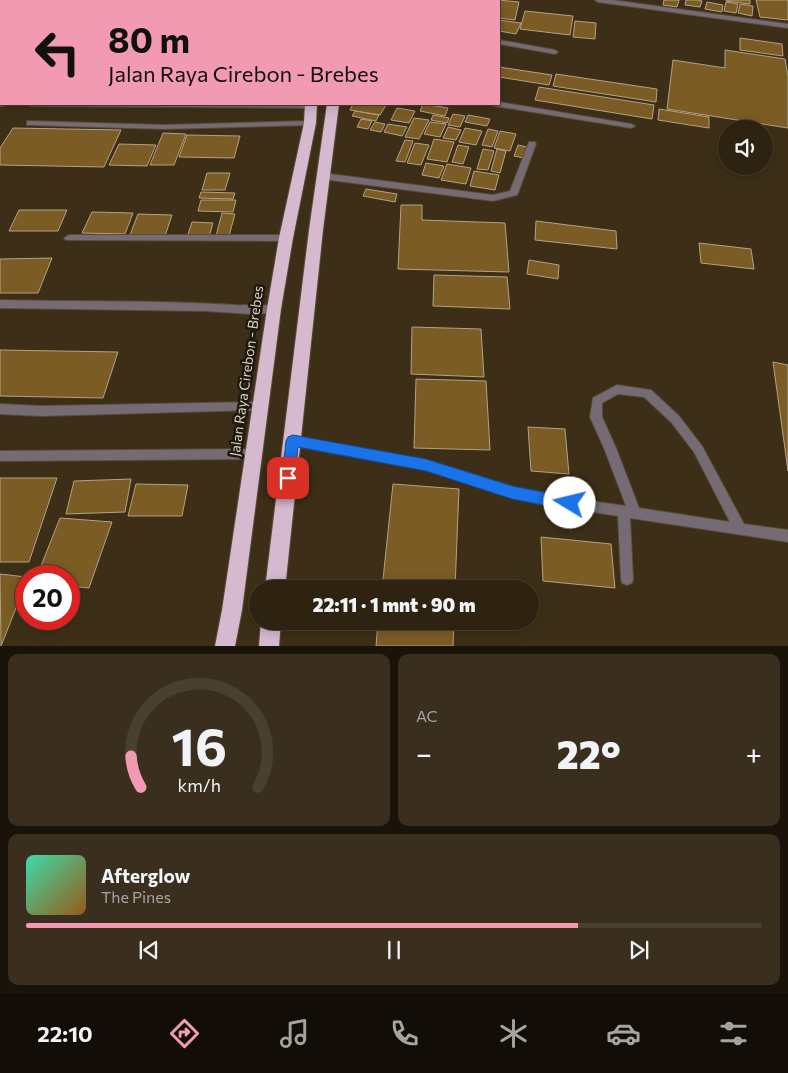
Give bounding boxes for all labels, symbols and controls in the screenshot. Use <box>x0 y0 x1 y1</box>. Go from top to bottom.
text: 80 m <box>108 17 190 60</box>
icon: left <box>25 20 90 85</box>
text: Jalan Raya Cirebon - Brebes <box>108 60 379 87</box>
map controls <box>718 120 773 175</box>
button: sound <box>718 120 773 175</box>
street label: Jalan Raya Cirebon - Brebes <box>226 285 266 457</box>
pin <box>267 457 309 499</box>
icon: arrive <box>274 464 302 492</box>
position arrow <box>543 476 595 528</box>
speed limit sign: 20 <box>15 565 80 630</box>
text: 22:11 · 1 mnt · 90 m <box>312 593 476 616</box>
text: AC <box>416 706 438 725</box>
text: 16 <box>171 713 227 777</box>
text: 22° <box>557 730 621 777</box>
text: − <box>416 736 432 770</box>
text: + <box>746 736 762 770</box>
text: km/h <box>177 774 221 796</box>
text: Afterglow <box>101 864 190 887</box>
text: The Pines <box>101 887 171 906</box>
icon: previous <box>135 936 163 964</box>
icon: pause <box>380 936 408 964</box>
icon: next <box>625 936 653 964</box>
icon: directions <box>167 1016 202 1051</box>
icon: music <box>277 1016 312 1051</box>
icon: phone <box>387 1016 422 1051</box>
icon: climate <box>496 1016 531 1051</box>
icon: car <box>606 1016 641 1051</box>
icon: filters <box>716 1016 751 1051</box>
text: 22:10 <box>37 1020 93 1047</box>

